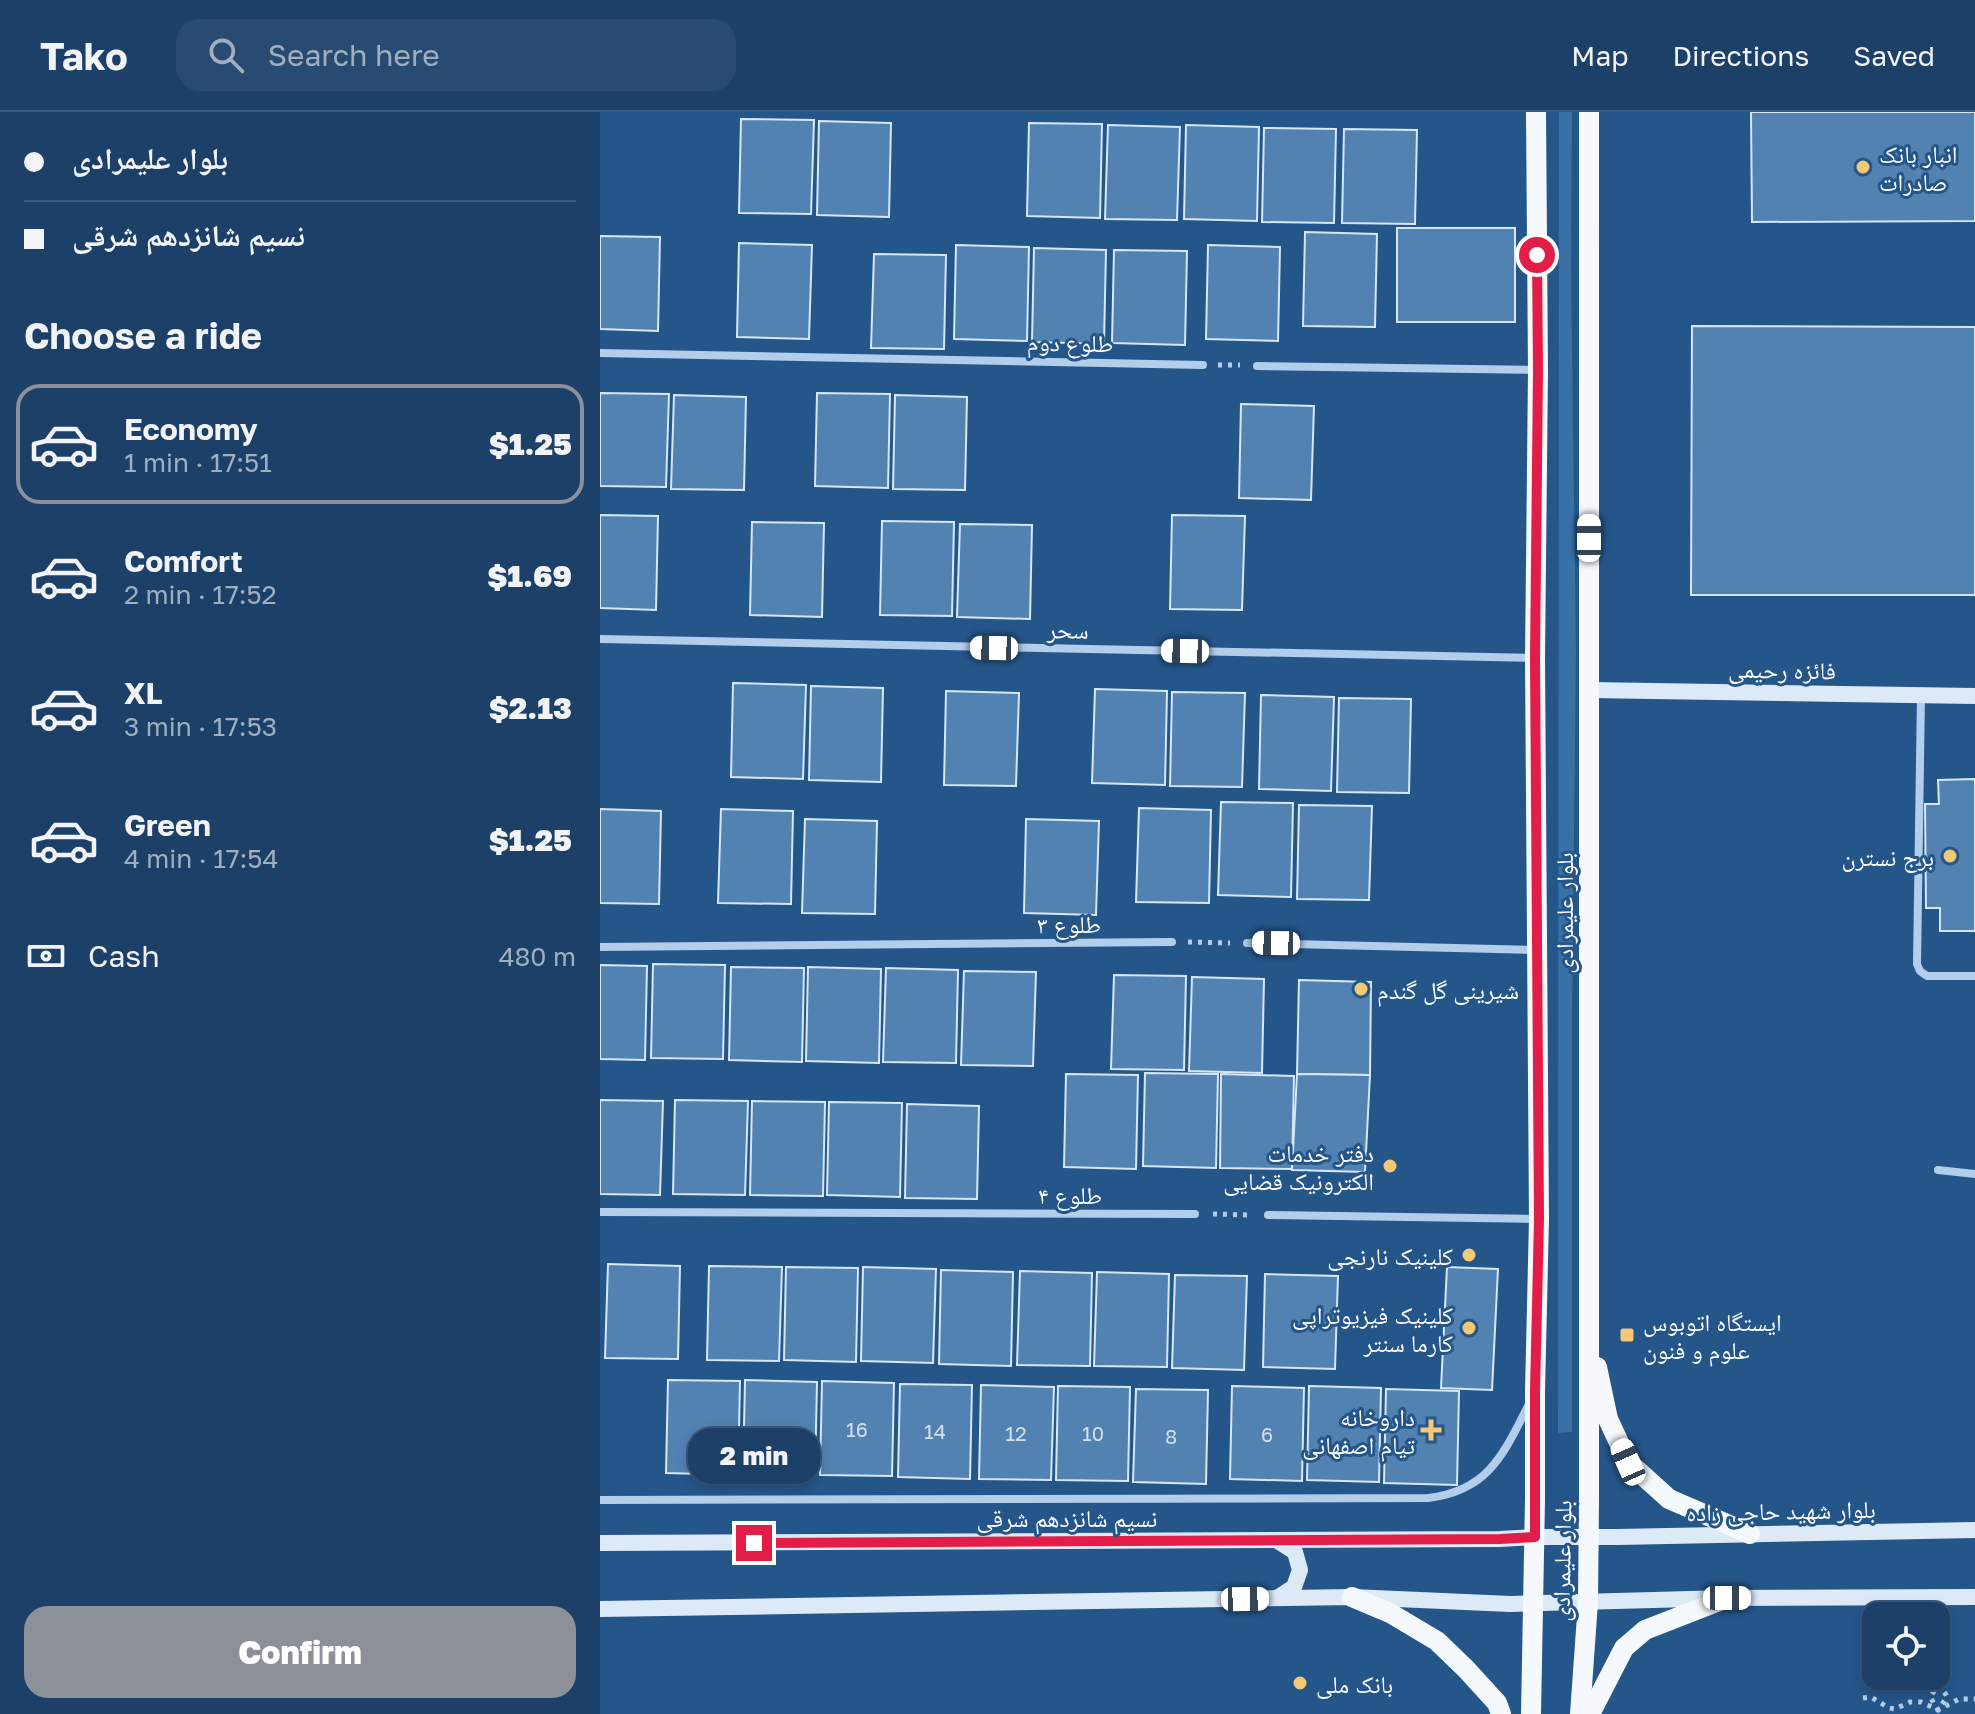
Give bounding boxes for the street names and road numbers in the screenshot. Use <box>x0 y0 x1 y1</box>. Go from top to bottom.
street label: طلوع دوم <box>1027 327 1113 360</box>
street label: سحر <box>1046 614 1089 644</box>
street label: فائزه رحیمی <box>1728 654 1836 685</box>
street label: بلوار علیمرادی <box>1549 852 1579 974</box>
street label: طلوع ۳ <box>1037 909 1101 940</box>
street label: طلوع ۴ <box>1038 1180 1102 1211</box>
street label: بلوار شهید حاجی زاده <box>1686 1494 1876 1527</box>
street label: بلوار علیمرادی <box>1545 1500 1578 1622</box>
street label: نسیم شانزدهم شرقی <box>977 1503 1157 1535</box>

